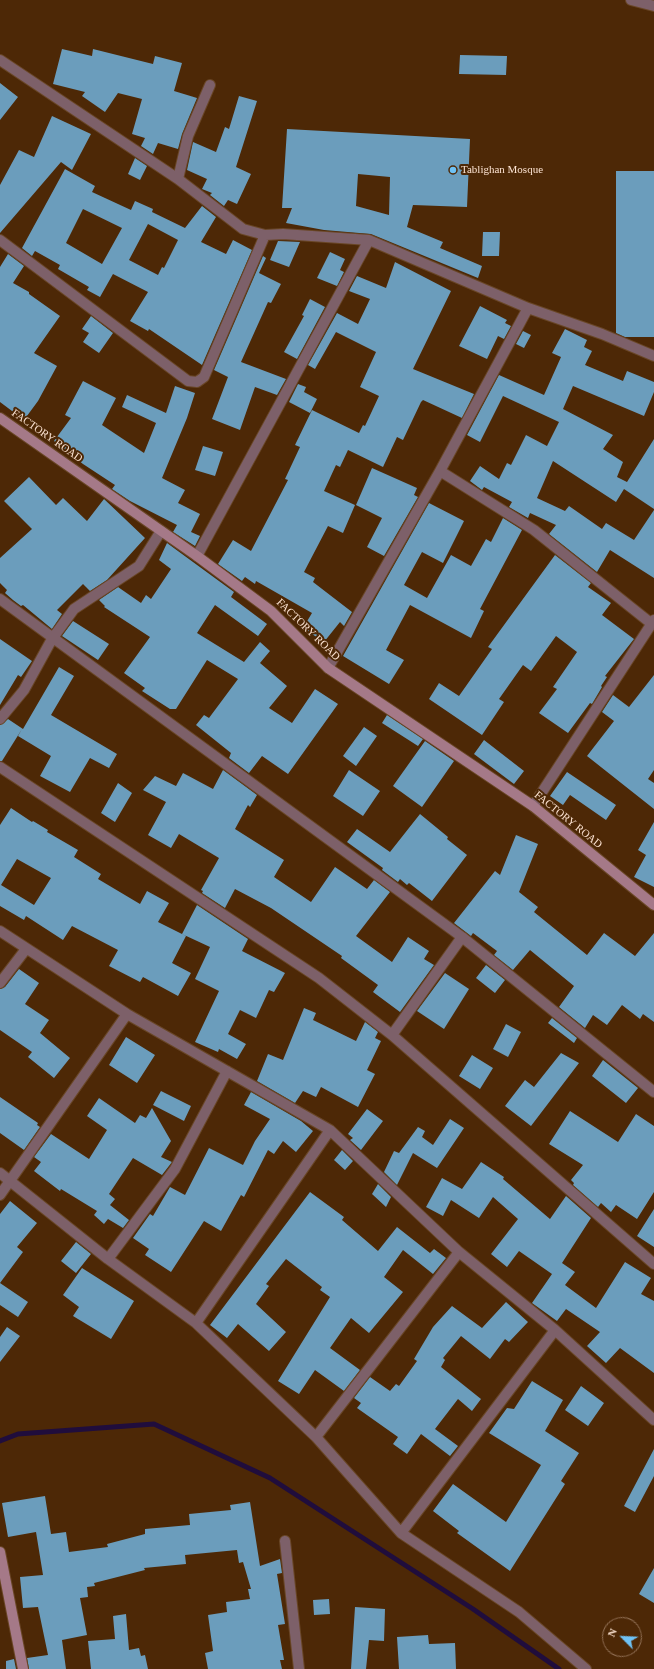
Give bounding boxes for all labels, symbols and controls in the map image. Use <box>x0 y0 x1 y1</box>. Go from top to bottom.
place label: Tablighan Mosque <box>461 163 543 177</box>
marker: Tablighan Mosque <box>448 165 458 175</box>
street label: FACTORY ROAD <box>9 407 85 465</box>
street label: FACTORY ROAD <box>273 596 343 664</box>
street label: FACTORY ROAD <box>531 789 605 851</box>
north arrow <box>602 1617 642 1657</box>
text: N <box>605 1626 619 1639</box>

